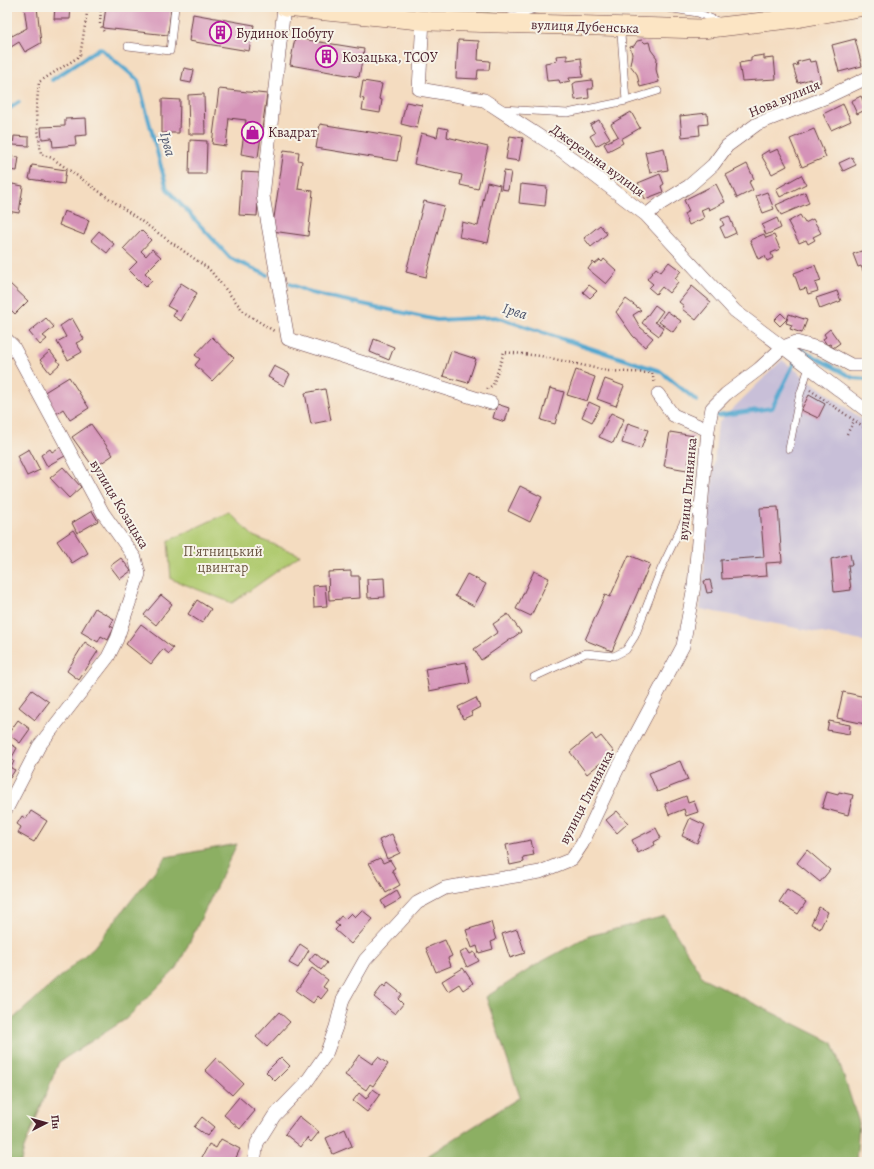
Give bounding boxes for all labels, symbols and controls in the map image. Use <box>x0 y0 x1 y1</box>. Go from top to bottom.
street label: вулиця Дубенська <box>531 15 640 38</box>
building icon: Будинок Побуту <box>208 20 234 46</box>
place label: Будинок Побуту <box>236 24 334 43</box>
building icon: Козацька, ТСОУ <box>314 44 340 70</box>
place label: Козацька, ТСОУ <box>342 48 438 67</box>
street label: Нова вулиця <box>746 75 823 122</box>
shop icon: Квадрат <box>240 119 266 145</box>
street label: Джерельна вулиця <box>547 120 649 201</box>
place label: Квадрат <box>268 123 317 142</box>
water label: Ірва <box>155 129 181 159</box>
water label: Ірва <box>500 298 530 324</box>
street label: вулиця Глинянка <box>674 436 702 541</box>
street label: вулиця Козацька <box>85 456 154 553</box>
park label: П'ятницький цвинтар <box>183 542 263 577</box>
street label: вулиця Глинянка <box>555 746 619 848</box>
north arrow <box>26 1103 66 1143</box>
text: Пн <box>47 1114 64 1130</box>

